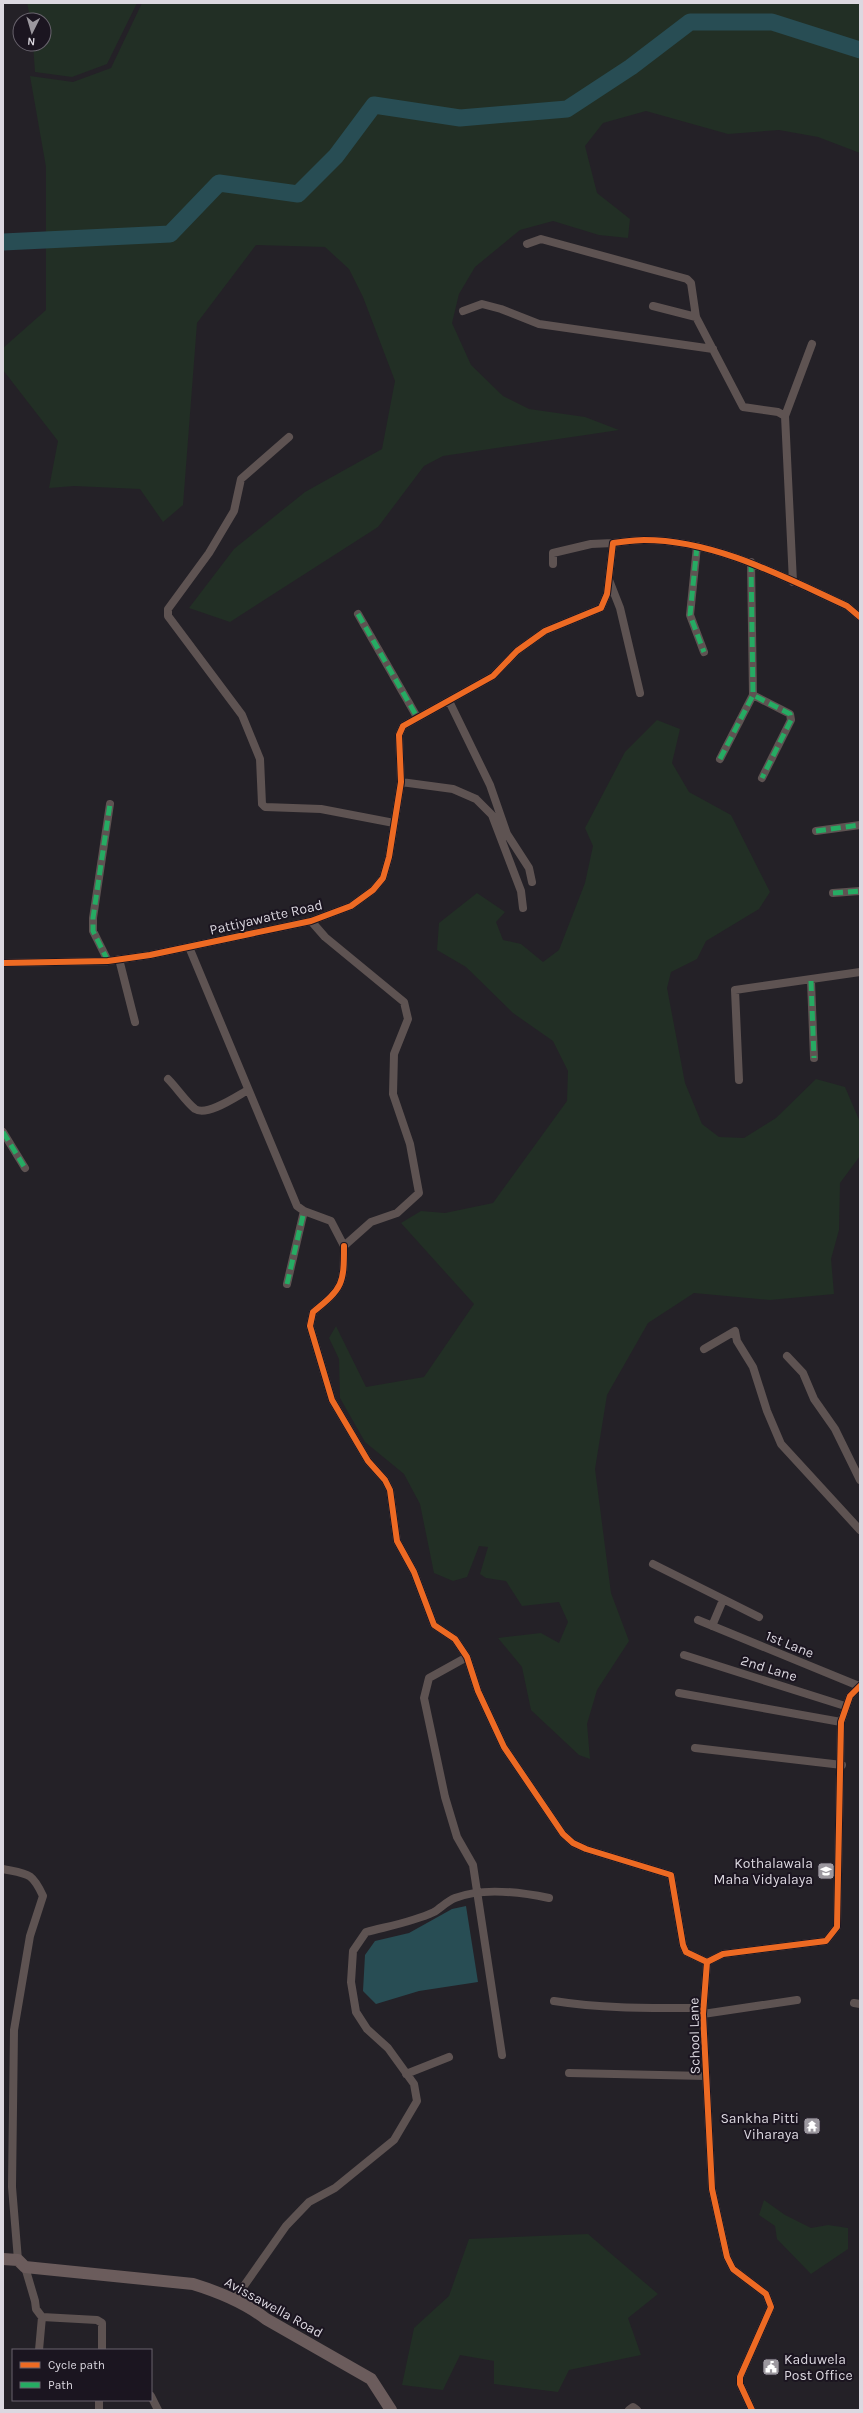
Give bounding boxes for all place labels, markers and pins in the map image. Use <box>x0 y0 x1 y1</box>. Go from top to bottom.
place label: Kothalawala Maha Vidyalaya <box>714 1855 813 1888</box>
school or university icon: Kothalawala Maha Vidyalaya <box>816 1861 836 1881</box>
place label: Sankha Pitti Viharaya <box>720 2110 799 2143</box>
temple icon: Sankha Pitti Viharaya <box>802 2116 822 2136</box>
place label: Kaduwela Post Office <box>784 2351 853 2384</box>
public building icon: Kaduwela Post Office <box>761 2357 781 2377</box>

